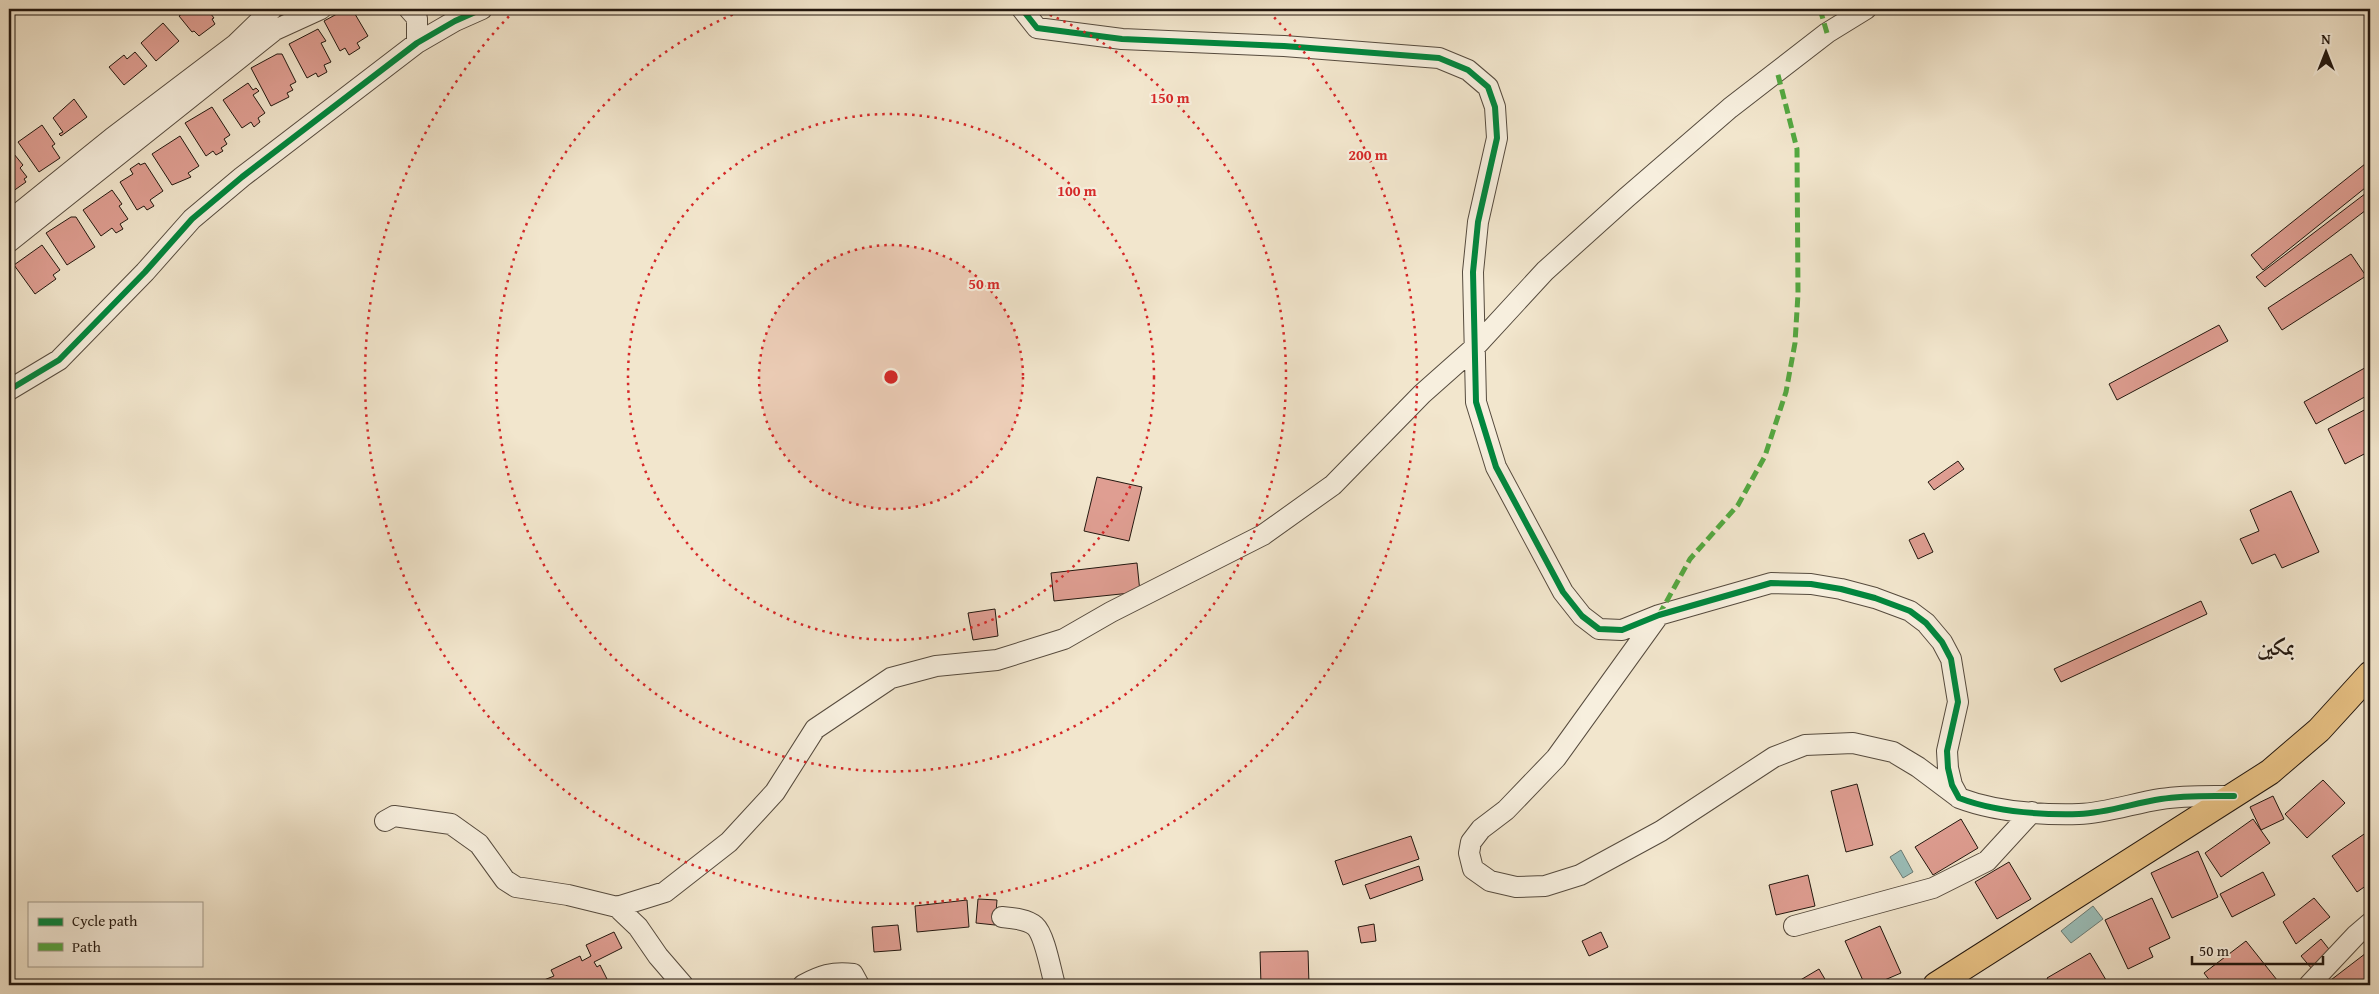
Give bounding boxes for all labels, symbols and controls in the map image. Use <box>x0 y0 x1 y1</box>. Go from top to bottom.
north arrow <box>2302 28 2352 78</box>
text: N <box>2321 29 2331 49</box>
text: 150 m <box>1150 87 1190 108</box>
text: 200 m <box>1348 144 1388 165</box>
text: 100 m <box>1057 180 1097 201</box>
text: 50 m <box>968 273 1000 294</box>
centre of rings <box>882 368 900 386</box>
district label: بمكين <box>2257 632 2295 663</box>
legend <box>28 902 202 966</box>
text: Cycle path <box>72 910 138 931</box>
scale bar <box>2192 934 2323 966</box>
text: Path <box>72 936 101 957</box>
text: 50 m <box>2199 940 2230 961</box>

